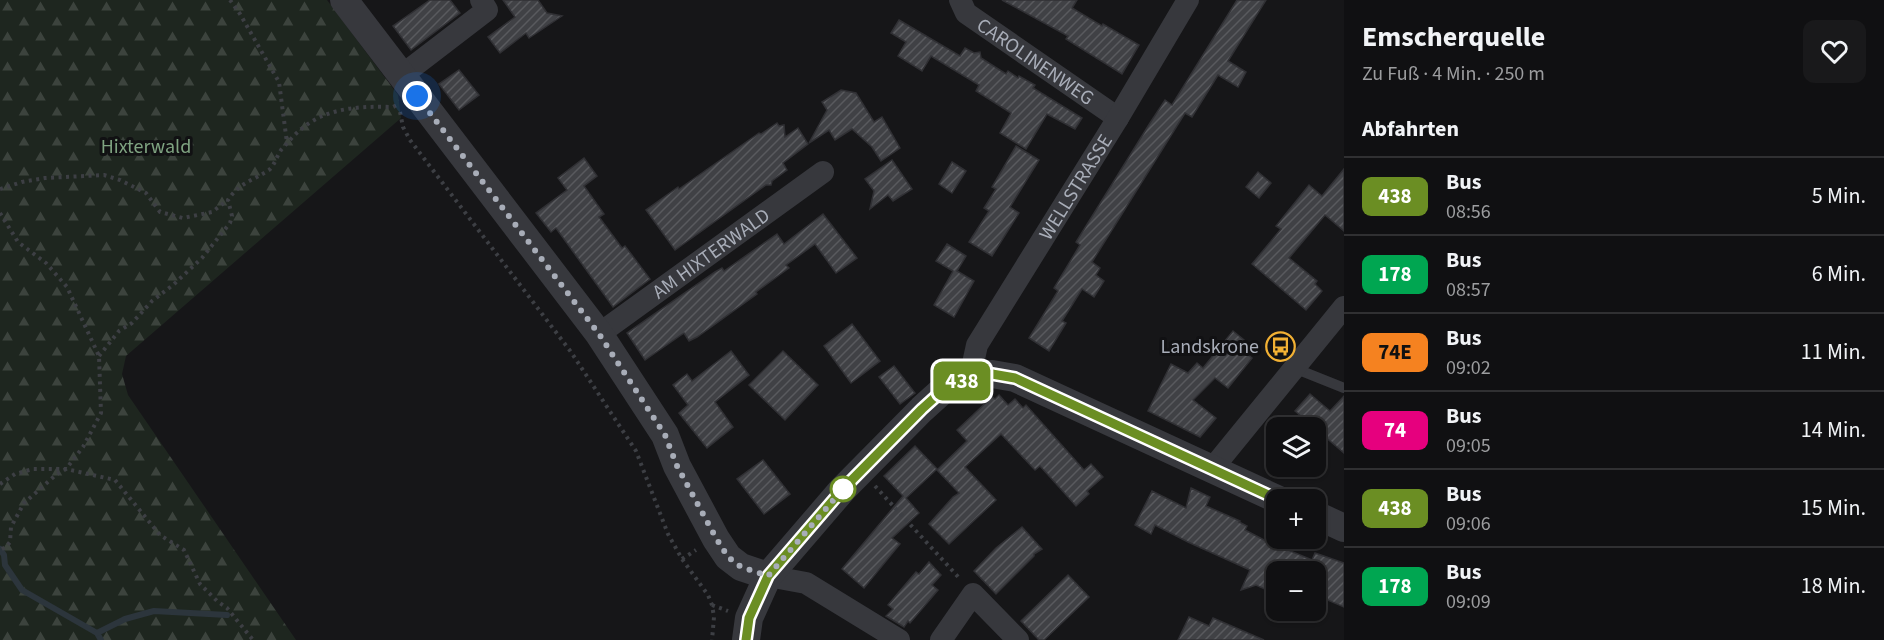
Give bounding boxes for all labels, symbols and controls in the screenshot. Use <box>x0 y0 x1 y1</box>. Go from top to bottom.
street label: CAROLINENWEG <box>971 11 1099 112</box>
text: Emscherquelle <box>1362 17 1545 57</box>
button: heart <box>1803 20 1866 83</box>
text: Zu Fuß · 4 Min. · 250 m <box>1362 60 1545 88</box>
your location <box>402 81 432 111</box>
text: Abfahrten <box>1362 113 1459 145</box>
street label: WELLSTRASSE <box>1033 129 1120 246</box>
park label: Hixterwald <box>101 133 191 161</box>
text: Bus <box>1446 166 1482 198</box>
text: 5 Min. <box>1812 180 1866 212</box>
text: 438 <box>1378 181 1412 211</box>
text: 08:56 <box>1446 198 1491 226</box>
street label: AM HIXTERWALD <box>647 202 776 306</box>
text: Bus <box>1446 244 1482 276</box>
text: 6 Min. <box>1812 258 1866 290</box>
text: 178 <box>1378 259 1412 289</box>
text: 08:57 <box>1446 276 1491 304</box>
text: Bus <box>1446 322 1482 354</box>
bus stop icon: Landskrone <box>1264 330 1296 362</box>
place label: Landskrone <box>1160 333 1259 361</box>
text: 11 Min. <box>1801 336 1866 368</box>
text: 74E <box>1378 337 1412 367</box>
text: 09:02 <box>1446 354 1491 382</box>
line badge: 438 <box>928 362 996 400</box>
text: 438 <box>945 366 979 396</box>
text: Bus <box>1446 400 1482 432</box>
text: 14 Min. <box>1801 414 1866 446</box>
text: 74 <box>1384 415 1406 445</box>
map controls <box>1266 417 1326 621</box>
button: layers <box>1266 417 1326 477</box>
text: 09:05 <box>1446 432 1491 460</box>
unlabelled marker <box>830 476 856 502</box>
text: Bus <box>1446 478 1482 510</box>
button: + <box>1266 489 1326 549</box>
text: 15 Min. <box>1801 492 1866 524</box>
text: 438 <box>1378 493 1412 523</box>
text: 09:06 <box>1446 510 1491 538</box>
text: Bus <box>1446 556 1482 588</box>
button: − <box>1266 561 1326 621</box>
text: 18 Min. <box>1801 570 1866 602</box>
text: 178 <box>1378 571 1412 601</box>
text: 09:09 <box>1446 588 1491 616</box>

